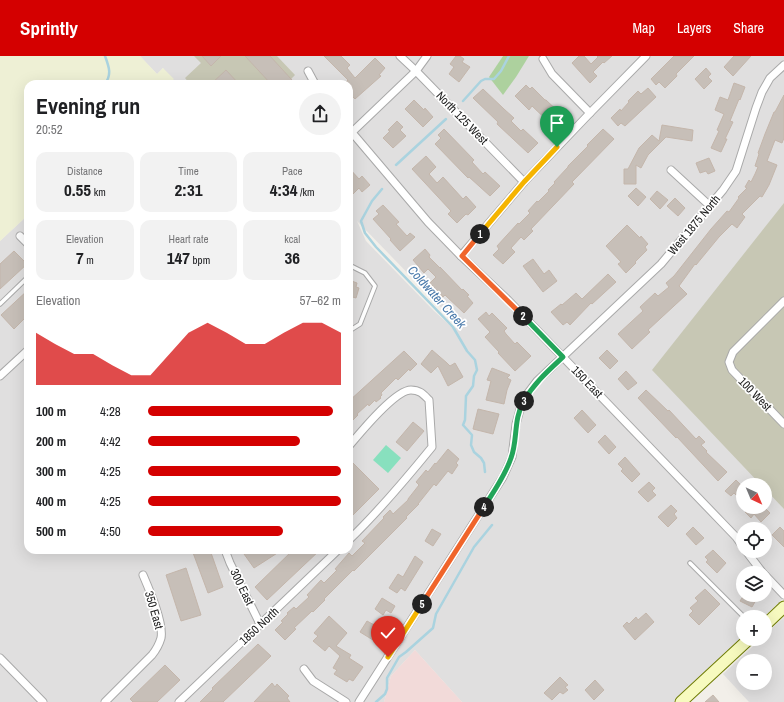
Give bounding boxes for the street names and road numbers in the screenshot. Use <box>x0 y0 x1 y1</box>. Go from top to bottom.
street label: North 125 West <box>433 88 492 148</box>
street label: West 1875 North <box>664 192 724 258</box>
street label: 150 East <box>568 362 606 402</box>
street label: 100 West <box>735 374 775 415</box>
street label: 300 East <box>226 566 258 608</box>
street label: 350 East <box>141 589 167 631</box>
street label: 1850 North <box>236 604 282 648</box>

